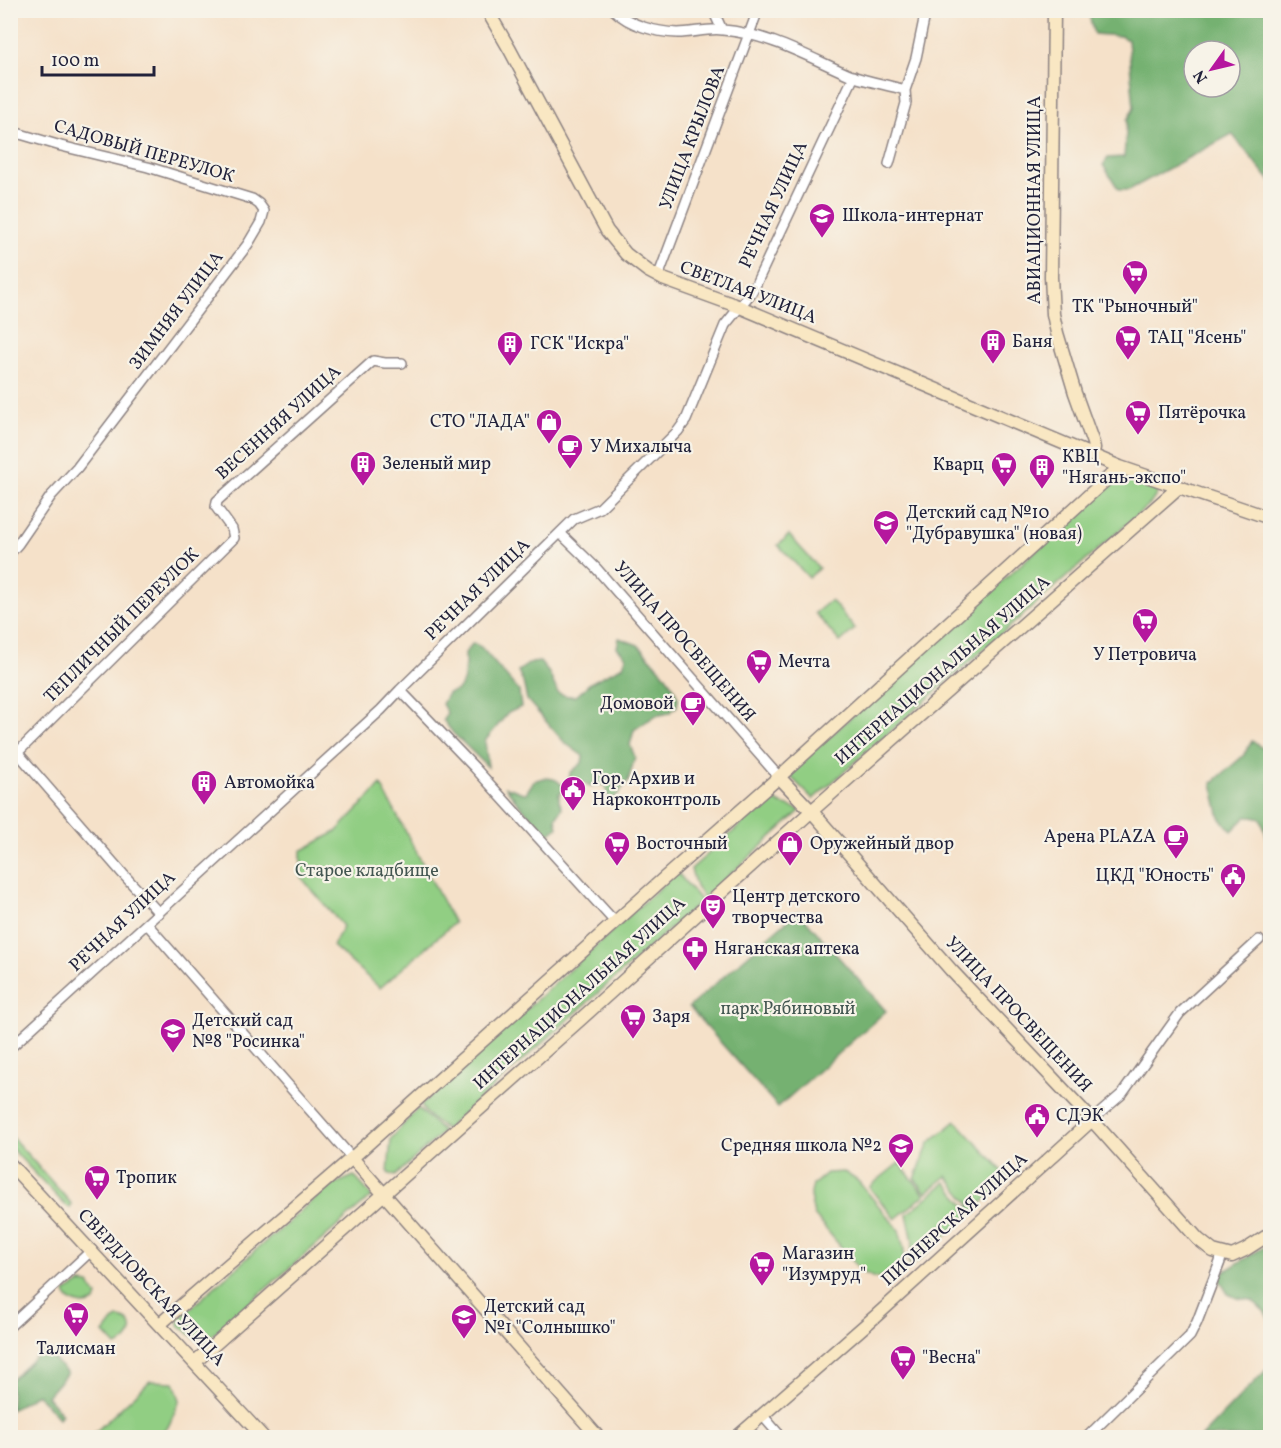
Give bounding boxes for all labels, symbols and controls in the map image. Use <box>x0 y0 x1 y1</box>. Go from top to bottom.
scale bar <box>42 39 154 77</box>
north arrow <box>1182 39 1242 99</box>
text: 100 m <box>51 49 100 74</box>
street label: УЛИЦА КРЫЛОВА <box>654 62 732 214</box>
text: N <box>1189 65 1214 87</box>
street label: АВИАЦИОННАЯ УЛИЦА <box>1023 96 1048 304</box>
street label: САДОВЫЙ ПЕРЕУЛОК <box>51 114 237 190</box>
street label: РЕЧНАЯ УЛИЦА <box>734 137 815 273</box>
school or university icon: Школа-интернат <box>807 201 837 239</box>
place label: Школа-интернат <box>842 204 983 229</box>
street label: ЗИМНЯЯ УЛИЦА <box>124 246 230 376</box>
street label: СВЕТЛАЯ УЛИЦА <box>676 255 821 331</box>
supermarket icon: ТК "Рыночный" <box>1120 258 1150 296</box>
place label: ТК "Рыночный" <box>1072 295 1198 320</box>
supermarket icon: ТАЦ "Ясень" <box>1113 323 1143 361</box>
place label: ТАЦ "Ясень" <box>1148 326 1246 351</box>
building icon: Баня <box>978 327 1008 365</box>
building icon: ГСК "Искра" <box>495 329 525 367</box>
place label: Баня <box>1012 330 1052 355</box>
place label: ГСК "Искра" <box>530 332 629 357</box>
street label: ВЕСЕННЯЯ УЛИЦА <box>211 360 347 486</box>
supermarket icon: Пятёрочка <box>1123 398 1153 436</box>
place label: Пятёрочка <box>1158 401 1246 426</box>
shop icon: СТО "ЛАДА" <box>534 407 564 445</box>
place label: СТО "ЛАДА" <box>430 410 530 435</box>
cafe icon: У Михалыча <box>555 432 585 470</box>
place label: У Михалыча <box>590 435 692 460</box>
place label: КВЦ "Нягань-экспо" <box>1062 445 1186 491</box>
building icon: Зеленый мир <box>348 449 378 487</box>
supermarket icon: Кварц <box>989 450 1019 488</box>
place label: Зеленый мир <box>382 452 491 477</box>
building icon: КВЦ "Нягань-экспо" <box>1027 452 1057 490</box>
place label: Кварц <box>933 453 984 478</box>
place label: Детский сад №10 "Дубравушка" (новая) <box>906 501 1082 547</box>
school or university icon: Детский сад №10 "Дубравушка" (новая) <box>871 508 901 546</box>
street label: РЕЧНАЯ УЛИЦА <box>420 533 536 647</box>
street label: ТЕПЛИЧНЫЙ ПЕРЕУЛОК <box>39 543 205 709</box>
street label: УЛИЦА ПРОСВЕЩЕНИЯ <box>607 556 761 728</box>
street label: ИНТЕРНАЦИОНАЛЬНАЯ УЛИЦА <box>830 570 1056 772</box>
supermarket icon: У Петровича <box>1130 606 1160 644</box>
place label: У Петровича <box>1093 643 1197 668</box>
supermarket icon: Мечта <box>744 647 774 685</box>
place label: Мечта <box>778 650 831 675</box>
cafe icon: Домовой <box>678 689 708 727</box>
place label: Домовой <box>600 692 674 717</box>
place label: Гор. Архив и Наркоконтроль <box>592 767 721 813</box>
building icon: Автомойка <box>189 768 219 806</box>
place label: Автомойка <box>224 771 315 796</box>
public building icon: Гор. Архив и Наркоконтроль <box>558 774 588 812</box>
cafe icon: Арена PLAZA <box>1161 822 1191 860</box>
place label: Арена PLAZA <box>1044 825 1156 850</box>
supermarket icon: Восточный <box>602 829 632 867</box>
shop icon: Оружейный двор <box>775 829 805 867</box>
place label: Восточный <box>636 832 728 857</box>
place label: Оружейный двор <box>810 832 954 857</box>
park label: Старое кладбище <box>295 859 439 884</box>
public building icon: ЦКД "Юность" <box>1218 861 1248 899</box>
place label: ЦКД "Юность" <box>1096 864 1214 889</box>
street label: РЕЧНАЯ УЛИЦА <box>64 866 182 978</box>
place label: Центр детского творчества <box>732 885 860 931</box>
street label: ИНТЕРНАЦИОНАЛЬНАЯ УЛИЦА <box>468 892 692 1096</box>
theatre icon: Центр детского творчества <box>698 892 728 930</box>
street label: УЛИЦА ПРОСВЕЩЕНИЯ <box>939 931 1097 1099</box>
pharmacy icon: Няганская аптека <box>680 934 710 972</box>
place label: Няганская аптека <box>714 937 860 962</box>
park label: парк Рябиновый <box>720 997 856 1022</box>
supermarket icon: Заря <box>618 1002 648 1040</box>
place label: Заря <box>652 1005 690 1030</box>
place label: Детский сад №8 "Росинка" <box>192 1009 305 1055</box>
school or university icon: Детский сад №8 "Росинка" <box>158 1016 188 1054</box>
public building icon: СДЭК <box>1022 1101 1052 1139</box>
place label: СДЭК <box>1056 1104 1104 1129</box>
school or university icon: Средняя школа №2 <box>886 1131 916 1169</box>
place label: Средняя школа №2 <box>721 1134 882 1159</box>
street label: ПИОНЕРСКАЯ УЛИЦА <box>876 1147 1034 1293</box>
supermarket icon: Тропик <box>82 1163 112 1201</box>
place label: Тропик <box>116 1166 177 1191</box>
street label: СВЕРДЛОВСКАЯ УЛИЦА <box>71 1204 231 1372</box>
place label: Магазин "Изумруд" <box>782 1242 866 1288</box>
supermarket icon: Магазин "Изумруд" <box>747 1249 777 1287</box>
place label: Детский сад №1 "Солнышко" <box>484 1295 616 1341</box>
supermarket icon: Талисман <box>61 1300 91 1338</box>
school or university icon: Детский сад №1 "Солнышко" <box>449 1302 479 1340</box>
place label: Талисман <box>36 1337 116 1362</box>
supermarket icon: "Весна" <box>888 1343 918 1381</box>
place label: "Весна" <box>922 1346 981 1371</box>

